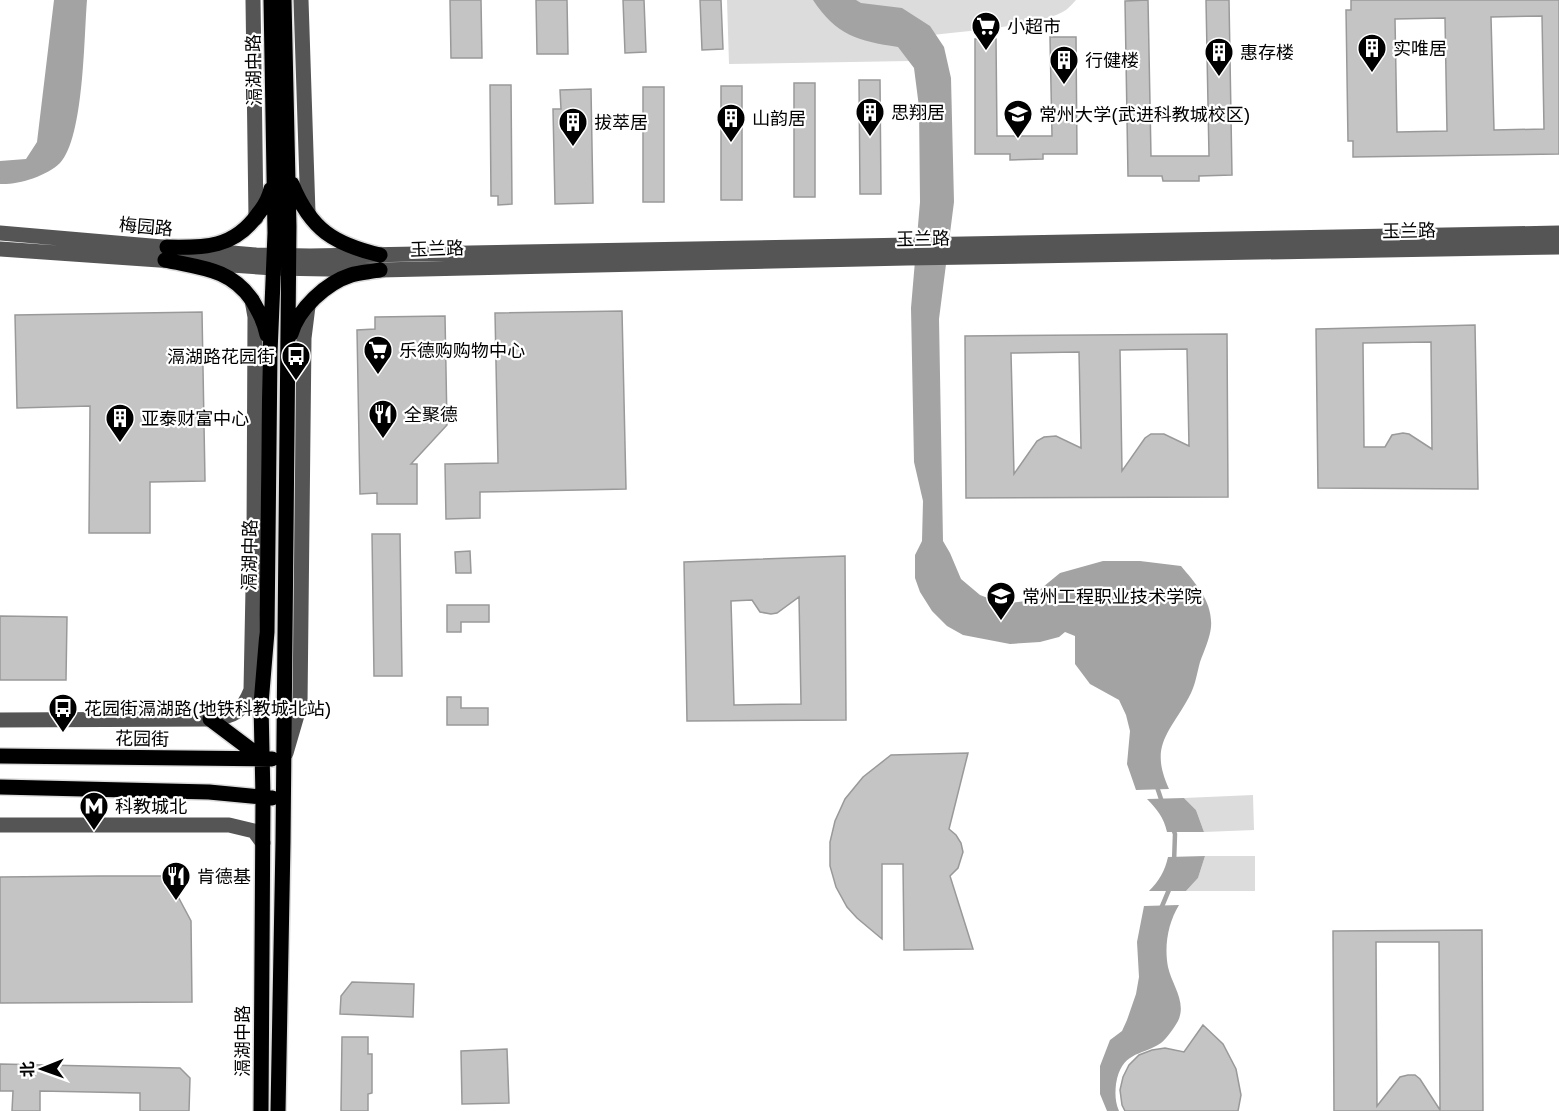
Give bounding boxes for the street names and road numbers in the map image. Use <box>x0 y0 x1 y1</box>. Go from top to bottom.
street label: 滆湖中路 <box>241 34 265 106</box>
street label: 梅园路 <box>118 213 174 239</box>
street label: 玉兰路 <box>1382 219 1436 241</box>
street label: 玉兰路 <box>896 227 950 249</box>
street label: 玉兰路 <box>410 236 464 260</box>
street label: 滆湖中路 <box>237 519 261 591</box>
street label: 花园街 <box>115 727 169 749</box>
street label: 滆湖中路 <box>231 1005 253 1077</box>

